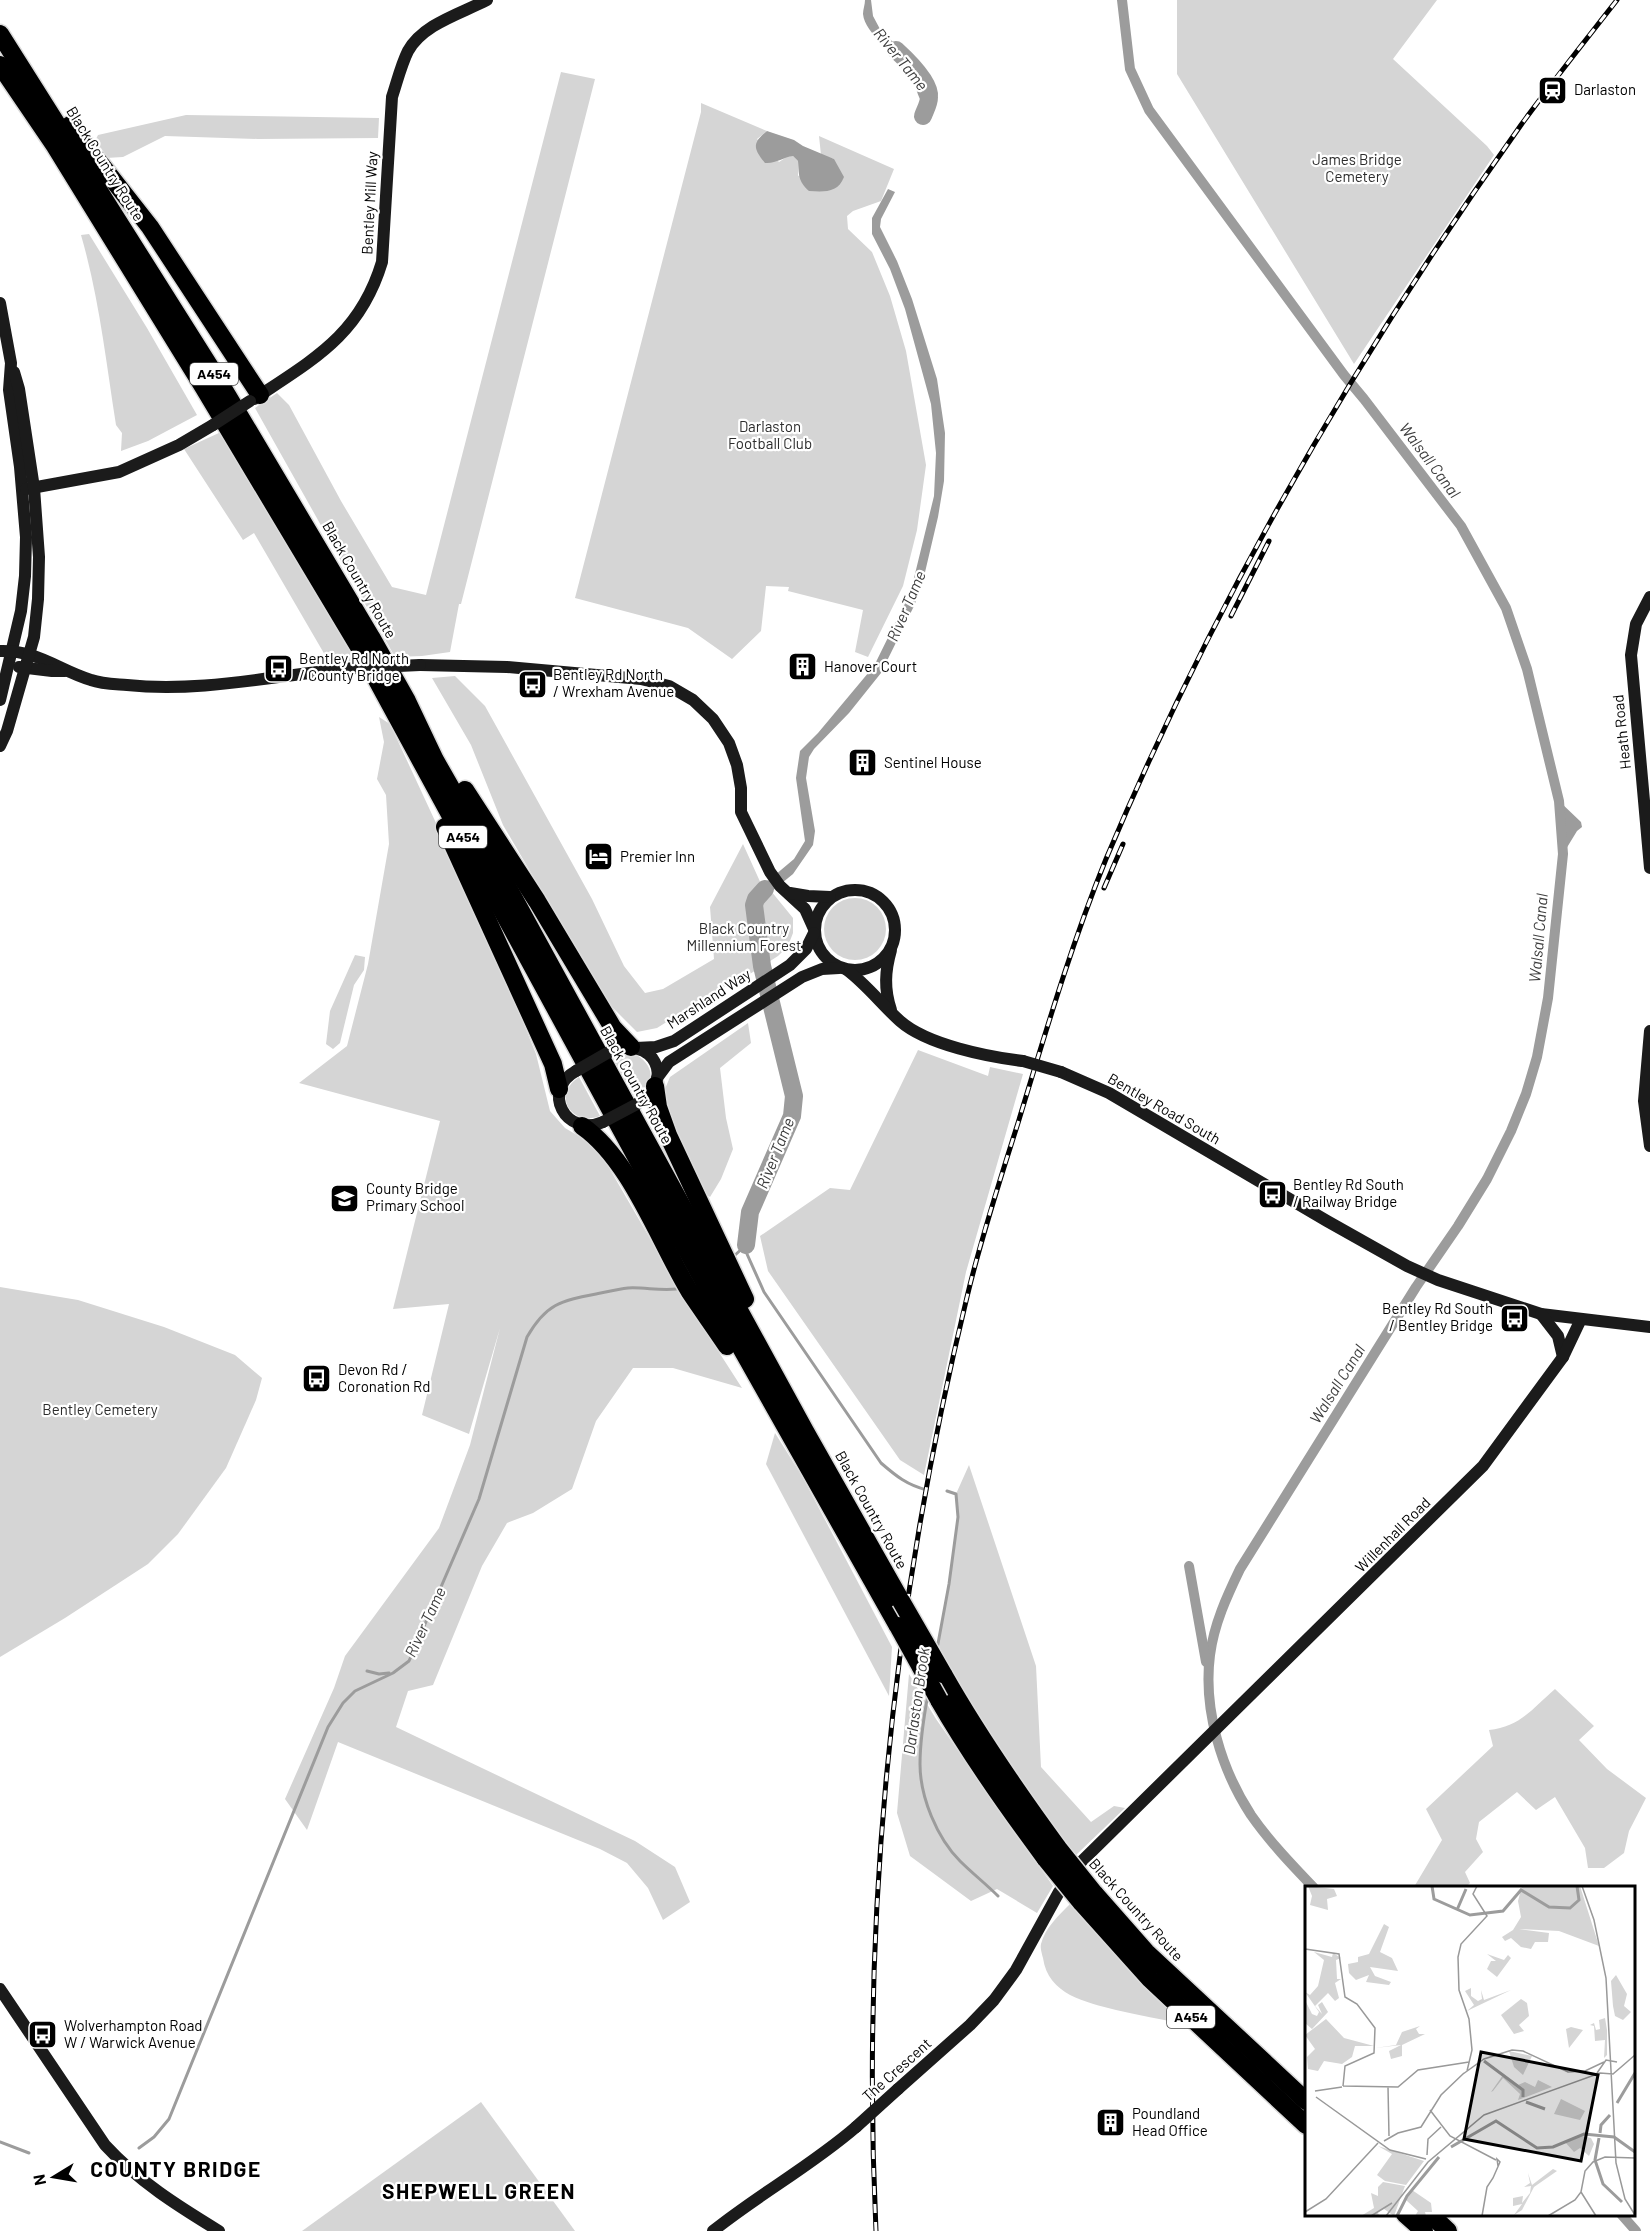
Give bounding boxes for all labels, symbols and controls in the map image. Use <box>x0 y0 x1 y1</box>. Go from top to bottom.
water label: River Tame <box>870 24 932 94</box>
station icon: Darlaston <box>1537 74 1569 106</box>
place label: Darlaston <box>1574 80 1636 98</box>
street label: Black Country Route <box>63 103 148 224</box>
park label: James Bridge Cemetery <box>1312 150 1402 185</box>
street label: Bentley Mill Way <box>357 151 381 255</box>
road number: A454 <box>190 363 238 385</box>
park label: Darlaston Football Club <box>728 417 812 452</box>
water label: Walsall Canal <box>1396 418 1465 501</box>
street label: Black Country Route <box>319 518 401 641</box>
water label: River Tame <box>882 568 929 644</box>
place label: Bentley Rd North / County Bridge <box>299 649 409 684</box>
building icon: Hanover Court <box>787 651 819 683</box>
bus stop icon: Bentley Rd North / County Bridge <box>262 652 294 684</box>
place label: Hanover Court <box>824 657 917 675</box>
place label: Bentley Rd North / Wrexham Avenue <box>553 665 674 700</box>
bus stop icon: Bentley Rd North / Wrexham Avenue <box>516 668 548 700</box>
street label: Heath Road <box>1608 694 1634 770</box>
building icon: Sentinel House <box>847 747 879 779</box>
place label: Sentinel House <box>884 753 982 771</box>
road number: A454 <box>439 826 487 848</box>
hotel icon: Premier Inn <box>583 841 615 873</box>
place label: Premier Inn <box>620 847 695 865</box>
water label: Walsall Canal <box>1524 892 1551 983</box>
park label: Black Country Millennium Forest <box>687 919 801 954</box>
street label: Marshland Way <box>663 964 754 1032</box>
street label: Black Country Route <box>597 1022 677 1147</box>
street label: Bentley Road South <box>1105 1069 1224 1148</box>
water label: River Tame <box>752 1114 797 1191</box>
place label: Bentley Rd South / Railway Bridge <box>1293 1175 1404 1210</box>
bus stop icon: Bentley Rd South / Railway Bridge <box>1256 1178 1288 1210</box>
place label: County Bridge Primary School <box>366 1179 464 1214</box>
school or university icon: County Bridge Primary School <box>329 1182 361 1214</box>
place label: Bentley Rd South / Bentley Bridge <box>1382 1299 1493 1334</box>
bus stop icon: Bentley Rd South / Bentley Bridge <box>1498 1302 1530 1334</box>
water label: Walsall Canal <box>1305 1340 1369 1427</box>
place label: Devon Rd / Coronation Rd <box>338 1360 430 1395</box>
bus stop icon: Devon Rd / Coronation Rd <box>301 1363 333 1395</box>
park label: Bentley Cemetery <box>42 1400 158 1418</box>
street label: Black Country Route <box>832 1447 912 1572</box>
street label: Willenhall Road <box>1351 1493 1434 1576</box>
water label: River Tame <box>400 1584 449 1660</box>
water label: Darlaston Brook <box>899 1646 932 1756</box>
street label: Black Country Route <box>1086 1854 1188 1964</box>
inset map <box>1305 1886 1635 2216</box>
road number: A454 <box>1167 2006 1215 2028</box>
place label: Wolverhampton Road W / Warwick Avenue <box>64 2016 202 2051</box>
bus stop icon: Wolverhampton Road W / Warwick Avenue <box>27 2019 59 2051</box>
street label: The Crescent <box>858 2034 934 2105</box>
place label: Poundland Head Office <box>1132 2104 1208 2139</box>
building icon: Poundland Head Office <box>1095 2107 1127 2139</box>
north arrow <box>24 2147 84 2207</box>
district label: COUNTY BRIDGE <box>90 2156 262 2181</box>
text: N <box>28 2173 49 2187</box>
district label: SHEPWELL GREEN <box>382 2178 576 2203</box>

